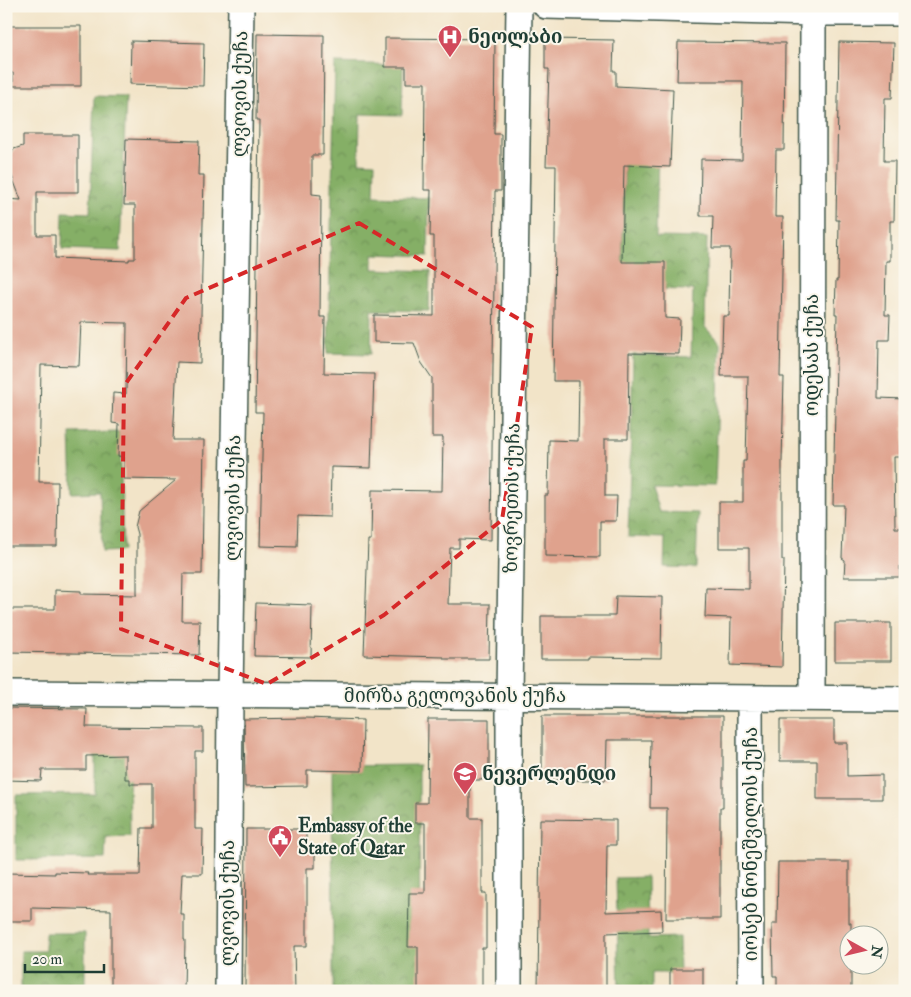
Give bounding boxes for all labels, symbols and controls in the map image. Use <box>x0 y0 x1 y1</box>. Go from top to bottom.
hospital icon: ნეოლაბი <box>437 24 463 58</box>
place label: ნეოლაბი <box>468 25 562 49</box>
street label: ლვოვის ქუჩა <box>227 31 253 157</box>
street label: ოდესას ქუჩა <box>800 294 824 416</box>
street label: ზოვრეთის ქუჩა <box>499 423 525 573</box>
street label: ლვოვის ქუჩა <box>220 435 246 561</box>
street label: მირზა გელოვანის ქუჩა <box>344 684 566 708</box>
street label: იოსებ ნონეშვილის ქუჩა <box>739 727 763 961</box>
school or university icon: ნევერლენდი <box>452 761 478 795</box>
place label: ნევერლენდი <box>482 762 616 786</box>
place label: Embassy of the State of Qatar <box>298 814 412 860</box>
public building icon: Embassy of the State of Qatar <box>267 824 293 858</box>
street label: ლვოვის ქუჩა <box>216 840 240 966</box>
north arrow <box>838 924 888 974</box>
scale bar <box>25 942 104 974</box>
text: N <box>867 943 886 960</box>
text: 20 m <box>32 950 62 969</box>

